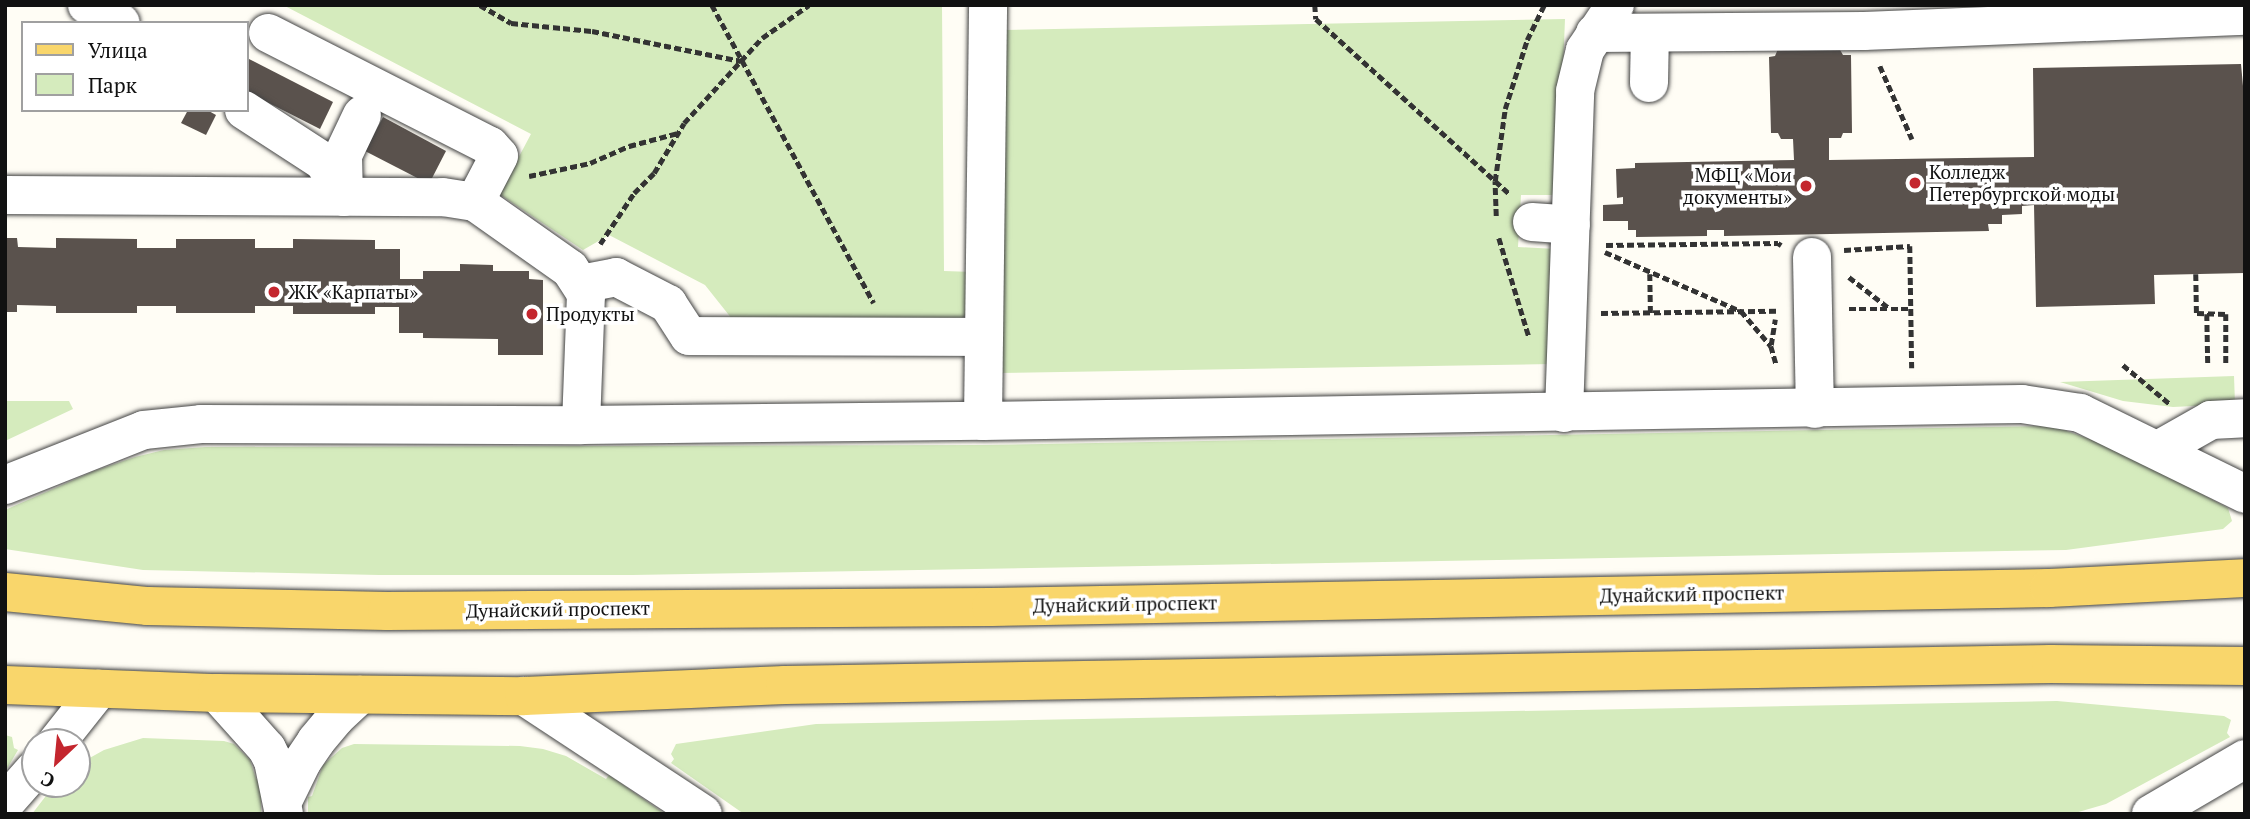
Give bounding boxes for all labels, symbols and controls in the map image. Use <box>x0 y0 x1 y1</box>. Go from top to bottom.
legend <box>21 21 248 112</box>
text: Улица <box>88 36 148 64</box>
text: Парк <box>88 71 137 99</box>
place label: Колледж Петербургской моды <box>1929 161 2115 205</box>
place label: МФЦ «Мои документы» <box>1683 164 1792 208</box>
marker: Колледж Петербургской моды <box>1907 175 1923 191</box>
marker: МФЦ «Мои документы» <box>1798 178 1814 194</box>
place label: ЖК «Карпаты» <box>288 281 418 303</box>
marker: ЖК «Карпаты» <box>266 284 282 300</box>
place label: Продукты <box>546 303 635 325</box>
marker: Продукты <box>524 306 540 322</box>
street label: Дунайский проспект <box>1600 581 1784 607</box>
street label: Дунайский проспект <box>1033 591 1217 617</box>
street label: Дунайский проспект <box>466 596 650 622</box>
north arrow <box>21 728 91 798</box>
text: С <box>36 767 59 794</box>

